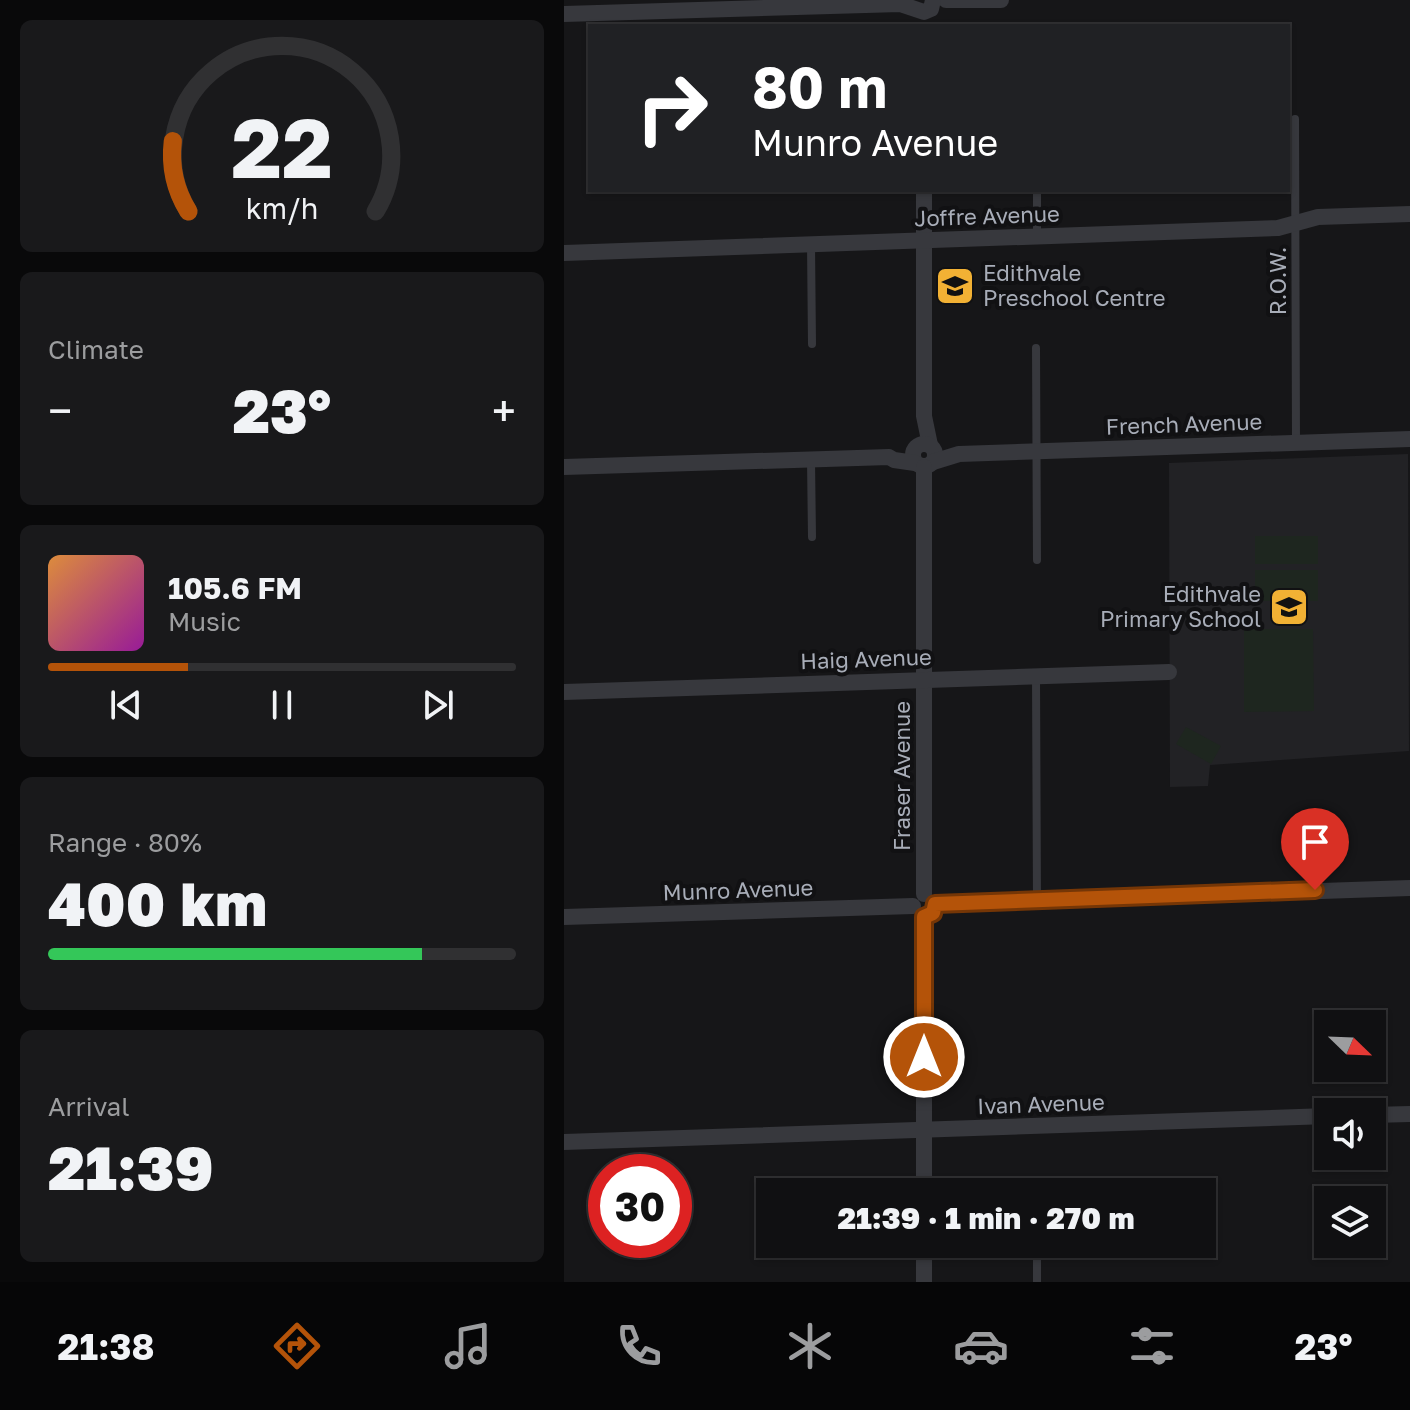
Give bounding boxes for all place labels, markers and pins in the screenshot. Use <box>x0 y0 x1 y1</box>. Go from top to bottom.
place label: Edithvale Preschool Centre <box>983 259 1166 311</box>
school or university icon: Edithvale Preschool Centre <box>934 265 976 307</box>
place label: Edithvale Primary School <box>1100 580 1261 632</box>
school or university icon: Edithvale Primary School <box>1268 586 1310 628</box>
pin <box>1281 808 1349 890</box>

